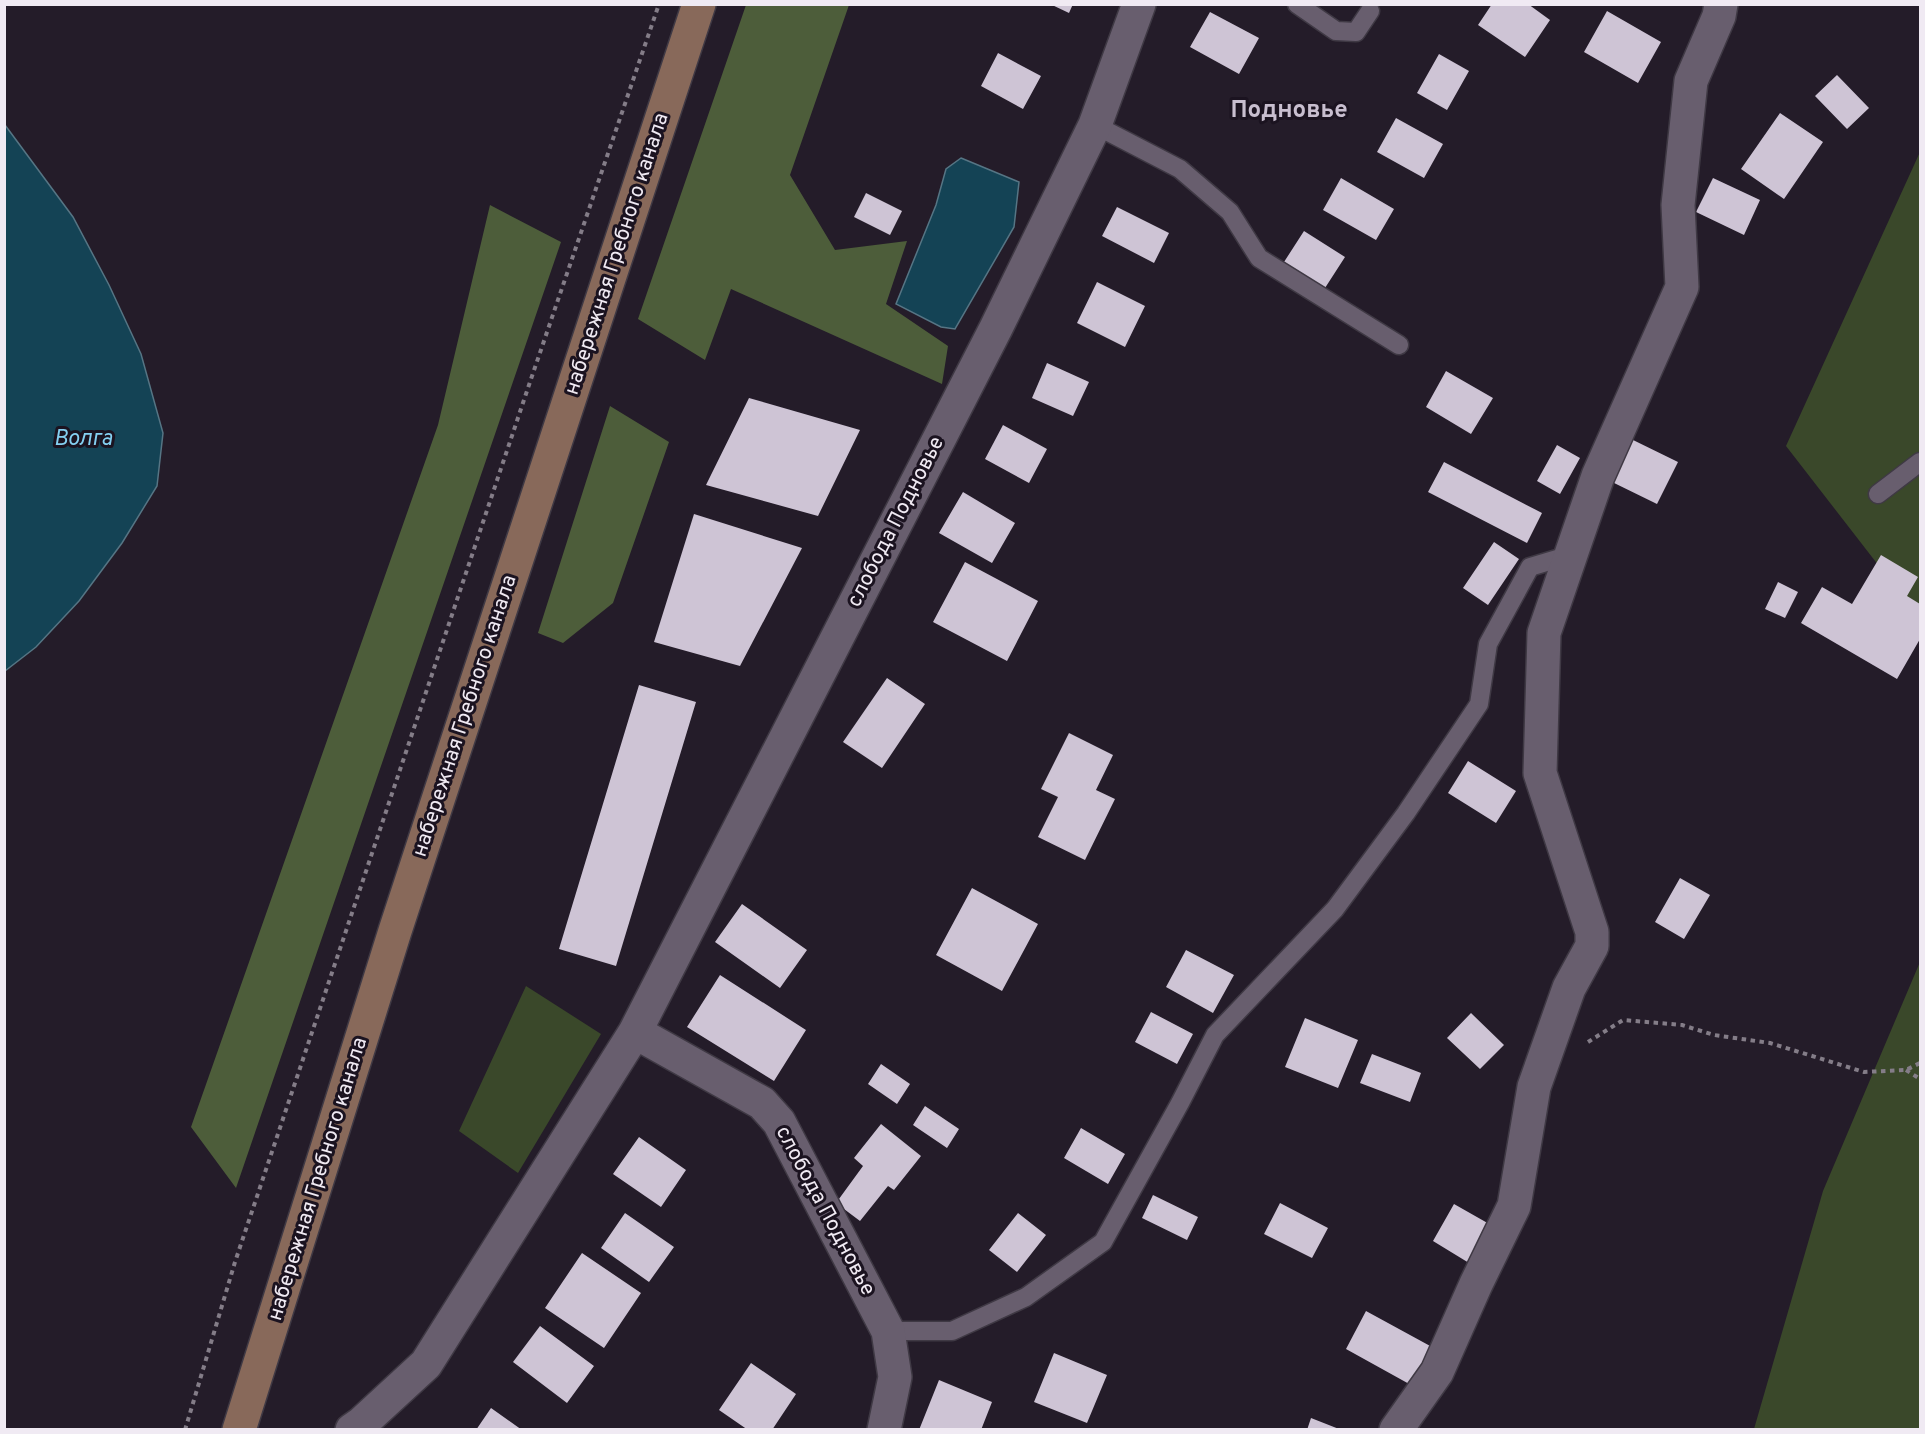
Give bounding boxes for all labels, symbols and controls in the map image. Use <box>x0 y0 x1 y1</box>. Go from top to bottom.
district label: Подновье <box>1230 96 1348 126</box>
street label: набережная Гребного канала <box>559 110 675 398</box>
water label: Волга <box>54 426 113 453</box>
street label: слобода Подновье <box>841 432 951 612</box>
street label: набережная Гребного канала <box>407 572 523 860</box>
street label: набережная Гребного канала <box>262 1034 374 1324</box>
street label: слобода Подновье <box>769 1122 881 1300</box>

